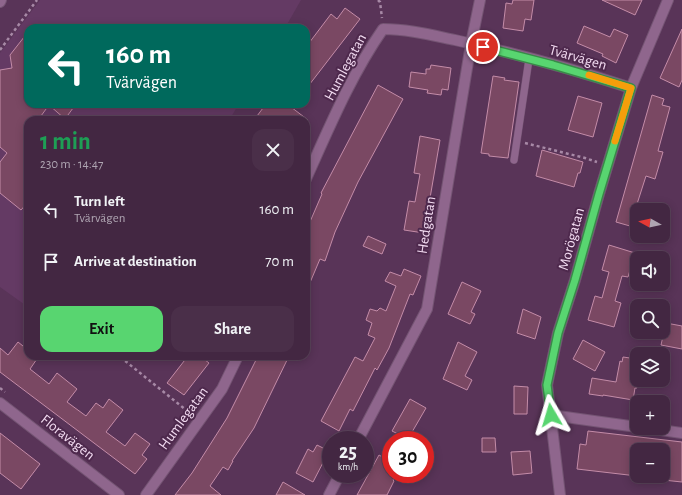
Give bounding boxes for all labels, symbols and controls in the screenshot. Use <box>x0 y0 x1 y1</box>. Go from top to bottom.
pin <box>466 30 500 64</box>
street label: Humlegatan <box>322 31 369 103</box>
icon: arrive <box>472 36 494 58</box>
icon: left <box>40 40 92 92</box>
text: 160 m <box>106 41 171 69</box>
street label: Tvärvägen <box>547 42 608 73</box>
text: Tvärvägen <box>106 74 177 92</box>
button: close <box>252 129 294 171</box>
text: 1 min <box>40 130 91 154</box>
text: 230 m · 14:47 <box>40 158 103 171</box>
text: Turn left <box>74 194 125 209</box>
street label: Hedgatan <box>415 195 438 255</box>
icon: left <box>40 199 62 221</box>
text: 160 m <box>259 202 294 217</box>
north arrow <box>630 203 670 243</box>
map controls <box>630 203 670 483</box>
street label: Morögatan <box>556 206 587 272</box>
text: Tvärvägen <box>74 212 125 225</box>
icon: arrive <box>40 251 62 273</box>
button: sound <box>630 251 670 291</box>
text: Arrive at destination <box>74 254 197 269</box>
text: 70 m <box>265 254 294 269</box>
button: search <box>630 299 670 339</box>
button: Exit <box>40 306 163 352</box>
button: Share <box>171 306 294 352</box>
button: layers <box>630 347 670 387</box>
street label: Humlegatan <box>156 384 211 452</box>
position arrow <box>530 394 572 436</box>
button: + <box>630 395 670 435</box>
street label: Floravägen <box>38 412 97 463</box>
speed limit sign: 30 <box>382 431 434 483</box>
text: 25 <box>339 442 357 462</box>
button: − <box>630 443 670 483</box>
text: km/h <box>338 462 358 472</box>

